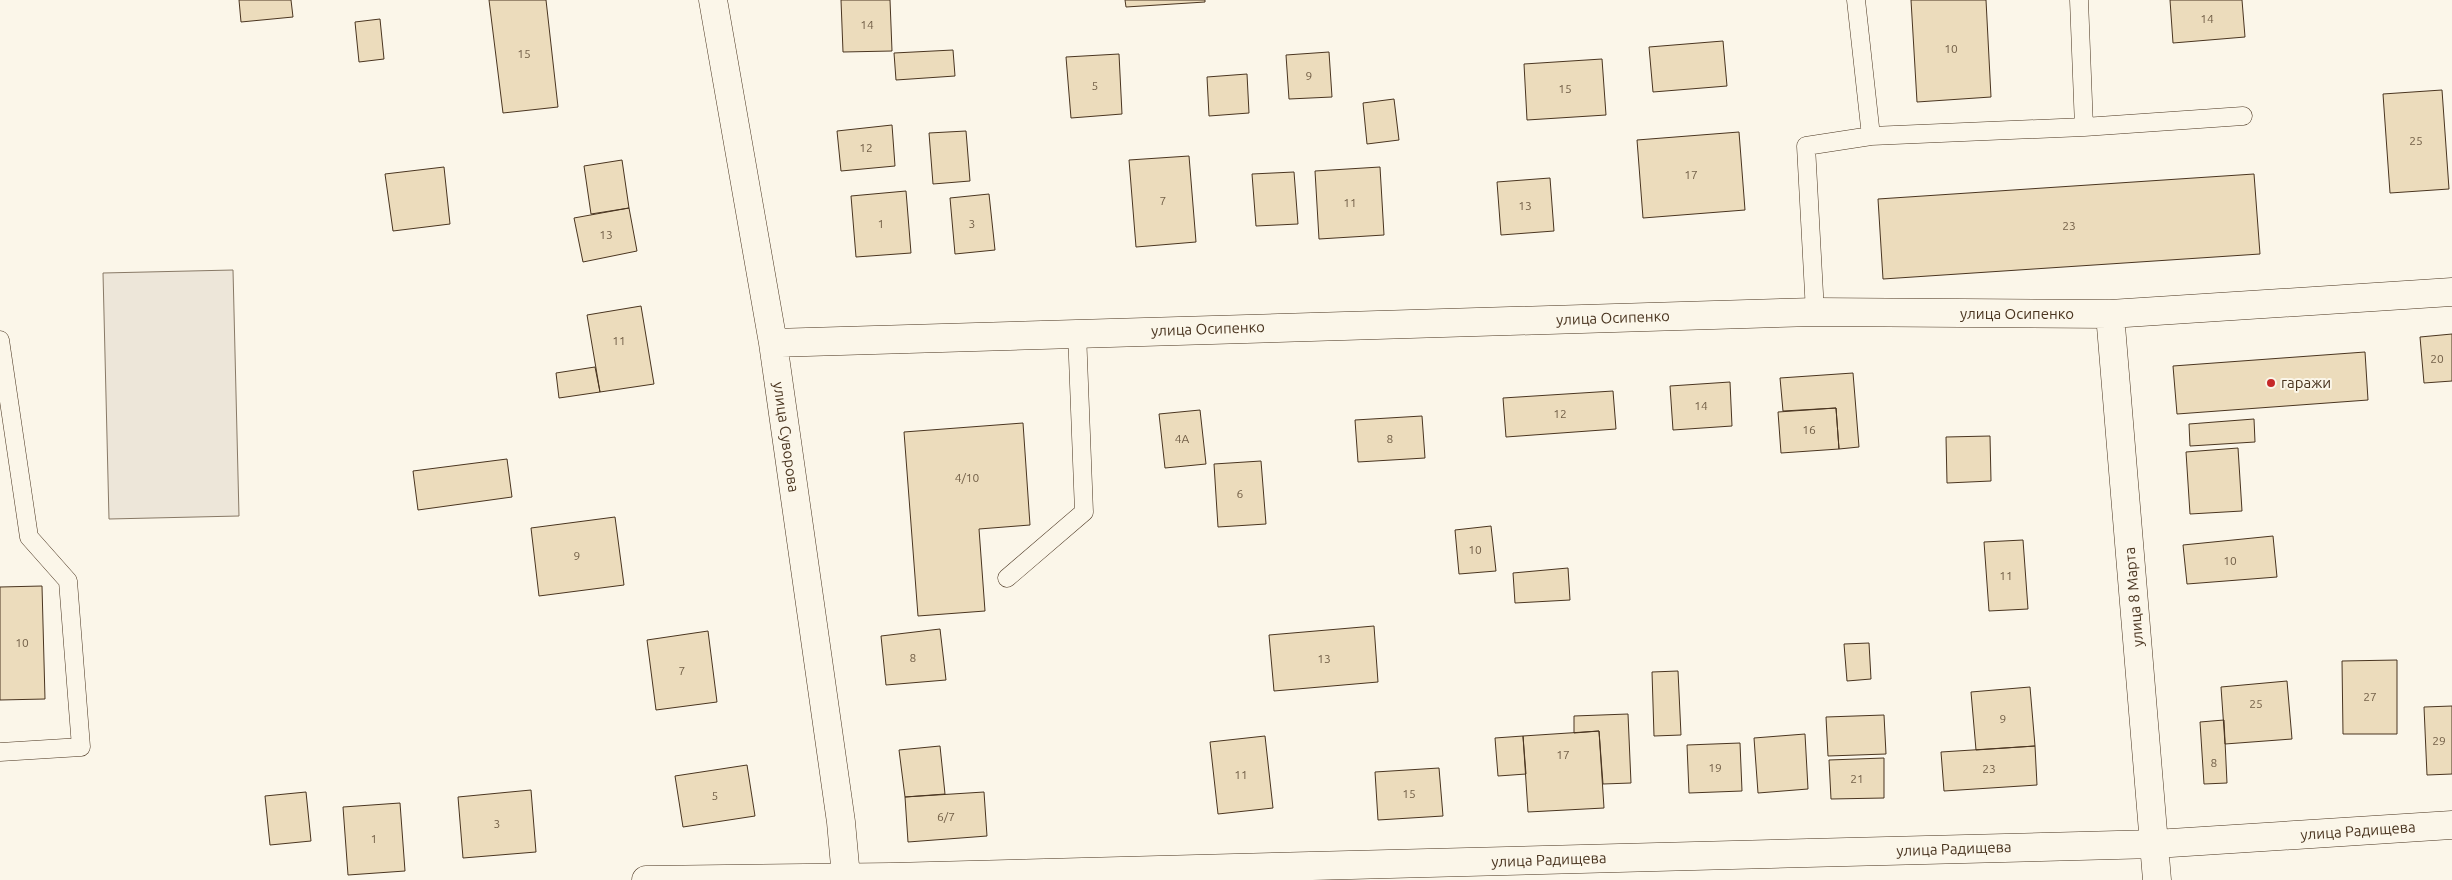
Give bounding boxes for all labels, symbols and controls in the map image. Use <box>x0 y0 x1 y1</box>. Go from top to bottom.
house number: 14 <box>2200 12 2214 25</box>
house number: 14 <box>860 18 874 31</box>
house number: 10 <box>1944 42 1958 55</box>
house number: 15 <box>517 47 531 60</box>
house number: 9 <box>1306 69 1312 82</box>
house number: 5 <box>1092 79 1098 92</box>
house number: 15 <box>1558 82 1572 95</box>
house number: 25 <box>2409 134 2423 147</box>
house number: 12 <box>859 141 873 154</box>
house number: 17 <box>1684 168 1698 181</box>
house number: 7 <box>1160 194 1166 207</box>
house number: 11 <box>1343 196 1357 209</box>
house number: 13 <box>1518 199 1532 212</box>
house number: 1 <box>878 217 884 230</box>
house number: 3 <box>969 217 975 230</box>
house number: 23 <box>2062 219 2076 232</box>
house number: 13 <box>599 228 613 241</box>
street label: улица Осипенко <box>1960 305 2074 322</box>
street label: улица Осипенко <box>1556 307 1670 328</box>
street label: улица Осипенко <box>1151 318 1265 339</box>
house number: 11 <box>612 334 626 347</box>
house number: 20 <box>2430 352 2444 365</box>
place label: гаражи <box>2281 374 2331 391</box>
marker: гаражи <box>2265 377 2277 389</box>
street label: улица Суворова <box>770 381 803 493</box>
house number: 14 <box>1694 399 1708 412</box>
house number: 12 <box>1553 407 1567 420</box>
house number: 16 <box>1802 423 1816 436</box>
house number: 4А <box>1175 432 1189 445</box>
house number: 8 <box>1387 432 1394 445</box>
house number: 4/10 <box>955 471 980 484</box>
house number: 6 <box>1237 487 1244 500</box>
house number: 10 <box>1468 543 1482 556</box>
street label: улица 8 Марта <box>2121 546 2146 648</box>
house number: 9 <box>574 549 580 562</box>
house number: 10 <box>2223 554 2237 567</box>
house number: 11 <box>1999 569 2013 582</box>
house number: 10 <box>15 636 29 649</box>
house number: 8 <box>910 651 917 664</box>
house number: 13 <box>1317 652 1331 665</box>
house number: 7 <box>679 664 685 677</box>
house number: 27 <box>2363 690 2377 703</box>
house number: 25 <box>2249 697 2263 710</box>
house number: 9 <box>2000 712 2006 725</box>
house number: 29 <box>2432 734 2446 747</box>
house number: 17 <box>1556 748 1570 761</box>
house number: 8 <box>2211 756 2218 769</box>
house number: 19 <box>1708 761 1722 774</box>
house number: 23 <box>1982 762 1996 775</box>
house number: 11 <box>1234 768 1248 781</box>
house number: 21 <box>1850 772 1864 785</box>
house number: 15 <box>1402 787 1416 800</box>
house number: 5 <box>712 789 718 802</box>
house number: 6/7 <box>937 810 955 823</box>
house number: 3 <box>494 817 500 830</box>
street label: улица Радищева <box>2300 818 2416 843</box>
house number: 1 <box>371 832 377 845</box>
street label: улица Радищева <box>1896 838 2012 859</box>
street label: улица Радищева <box>1491 849 1607 870</box>

